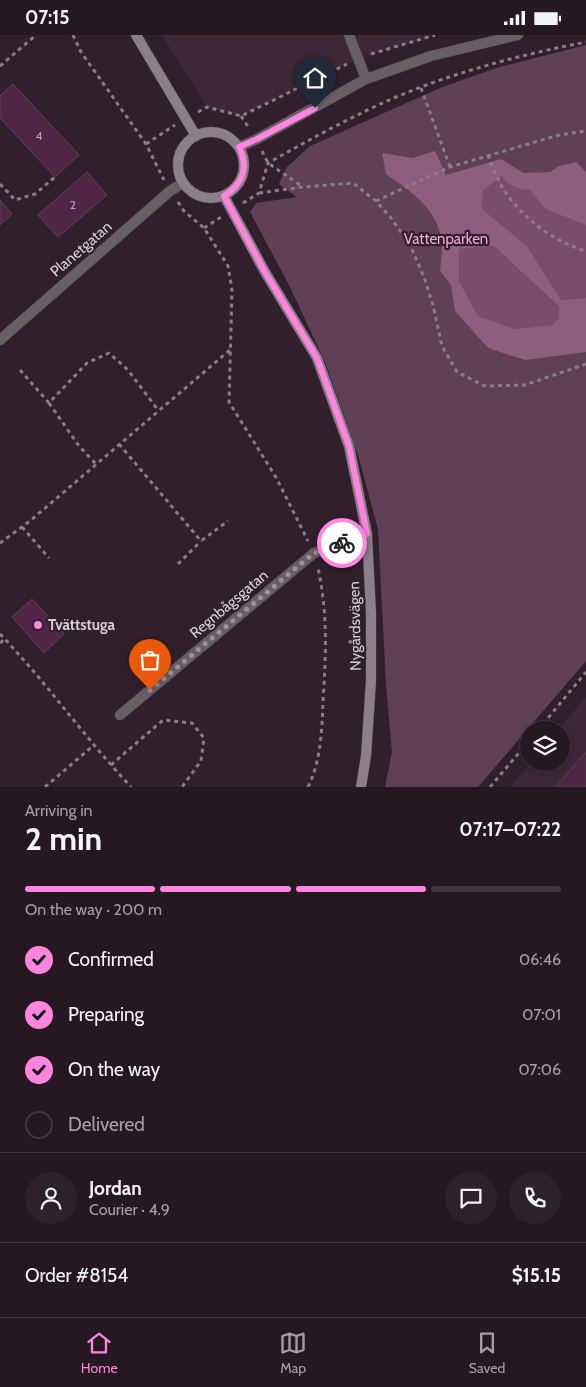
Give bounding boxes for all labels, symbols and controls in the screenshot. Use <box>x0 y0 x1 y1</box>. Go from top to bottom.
text: 07:15 <box>25 6 70 29</box>
pin <box>294 57 336 108</box>
icon: home <box>301 64 329 92</box>
house number: 4 <box>36 128 43 143</box>
house number: 2 <box>70 197 76 212</box>
street label: Planetgatan <box>47 217 115 281</box>
park label: Vattenparken <box>404 230 488 248</box>
courier <box>317 518 367 568</box>
icon: bike <box>328 529 356 557</box>
street label: Regnbågsgatan <box>186 566 272 642</box>
street label: Nygårdsvägen <box>345 581 365 671</box>
place label: Tvättstuga <box>48 616 115 634</box>
marker: Tvättstuga <box>32 619 44 631</box>
pin <box>129 639 171 690</box>
icon: bag <box>136 646 164 674</box>
map controls <box>520 721 570 771</box>
button: layers <box>520 721 570 771</box>
text: Arriving in <box>25 801 92 820</box>
text: 07:17–07:22 <box>459 818 561 841</box>
text: 2 min <box>25 819 102 858</box>
text: On the way · 200 m <box>25 900 162 919</box>
icon: check <box>25 946 53 974</box>
text: Confirmed <box>68 948 154 971</box>
text: 06:46 <box>519 950 561 969</box>
icon: check <box>25 1001 53 1029</box>
text: Preparing <box>68 1003 144 1026</box>
text: 07:01 <box>522 1005 561 1024</box>
icon: check <box>25 1056 53 1084</box>
text: On the way <box>68 1058 160 1081</box>
text: 07:06 <box>518 1060 561 1079</box>
text: Delivered <box>68 1113 145 1136</box>
button: person <box>25 1172 77 1224</box>
button: chat <box>445 1172 497 1224</box>
button: phone <box>509 1172 561 1224</box>
text: Jordan <box>89 1177 142 1200</box>
text: Courier · 4.9 <box>89 1200 170 1219</box>
text: Order #8154 <box>25 1264 128 1287</box>
text: $15.15 <box>512 1264 561 1287</box>
tab: Home <box>81 1329 118 1377</box>
tab: Map <box>279 1329 307 1377</box>
tab: Saved <box>469 1329 505 1377</box>

